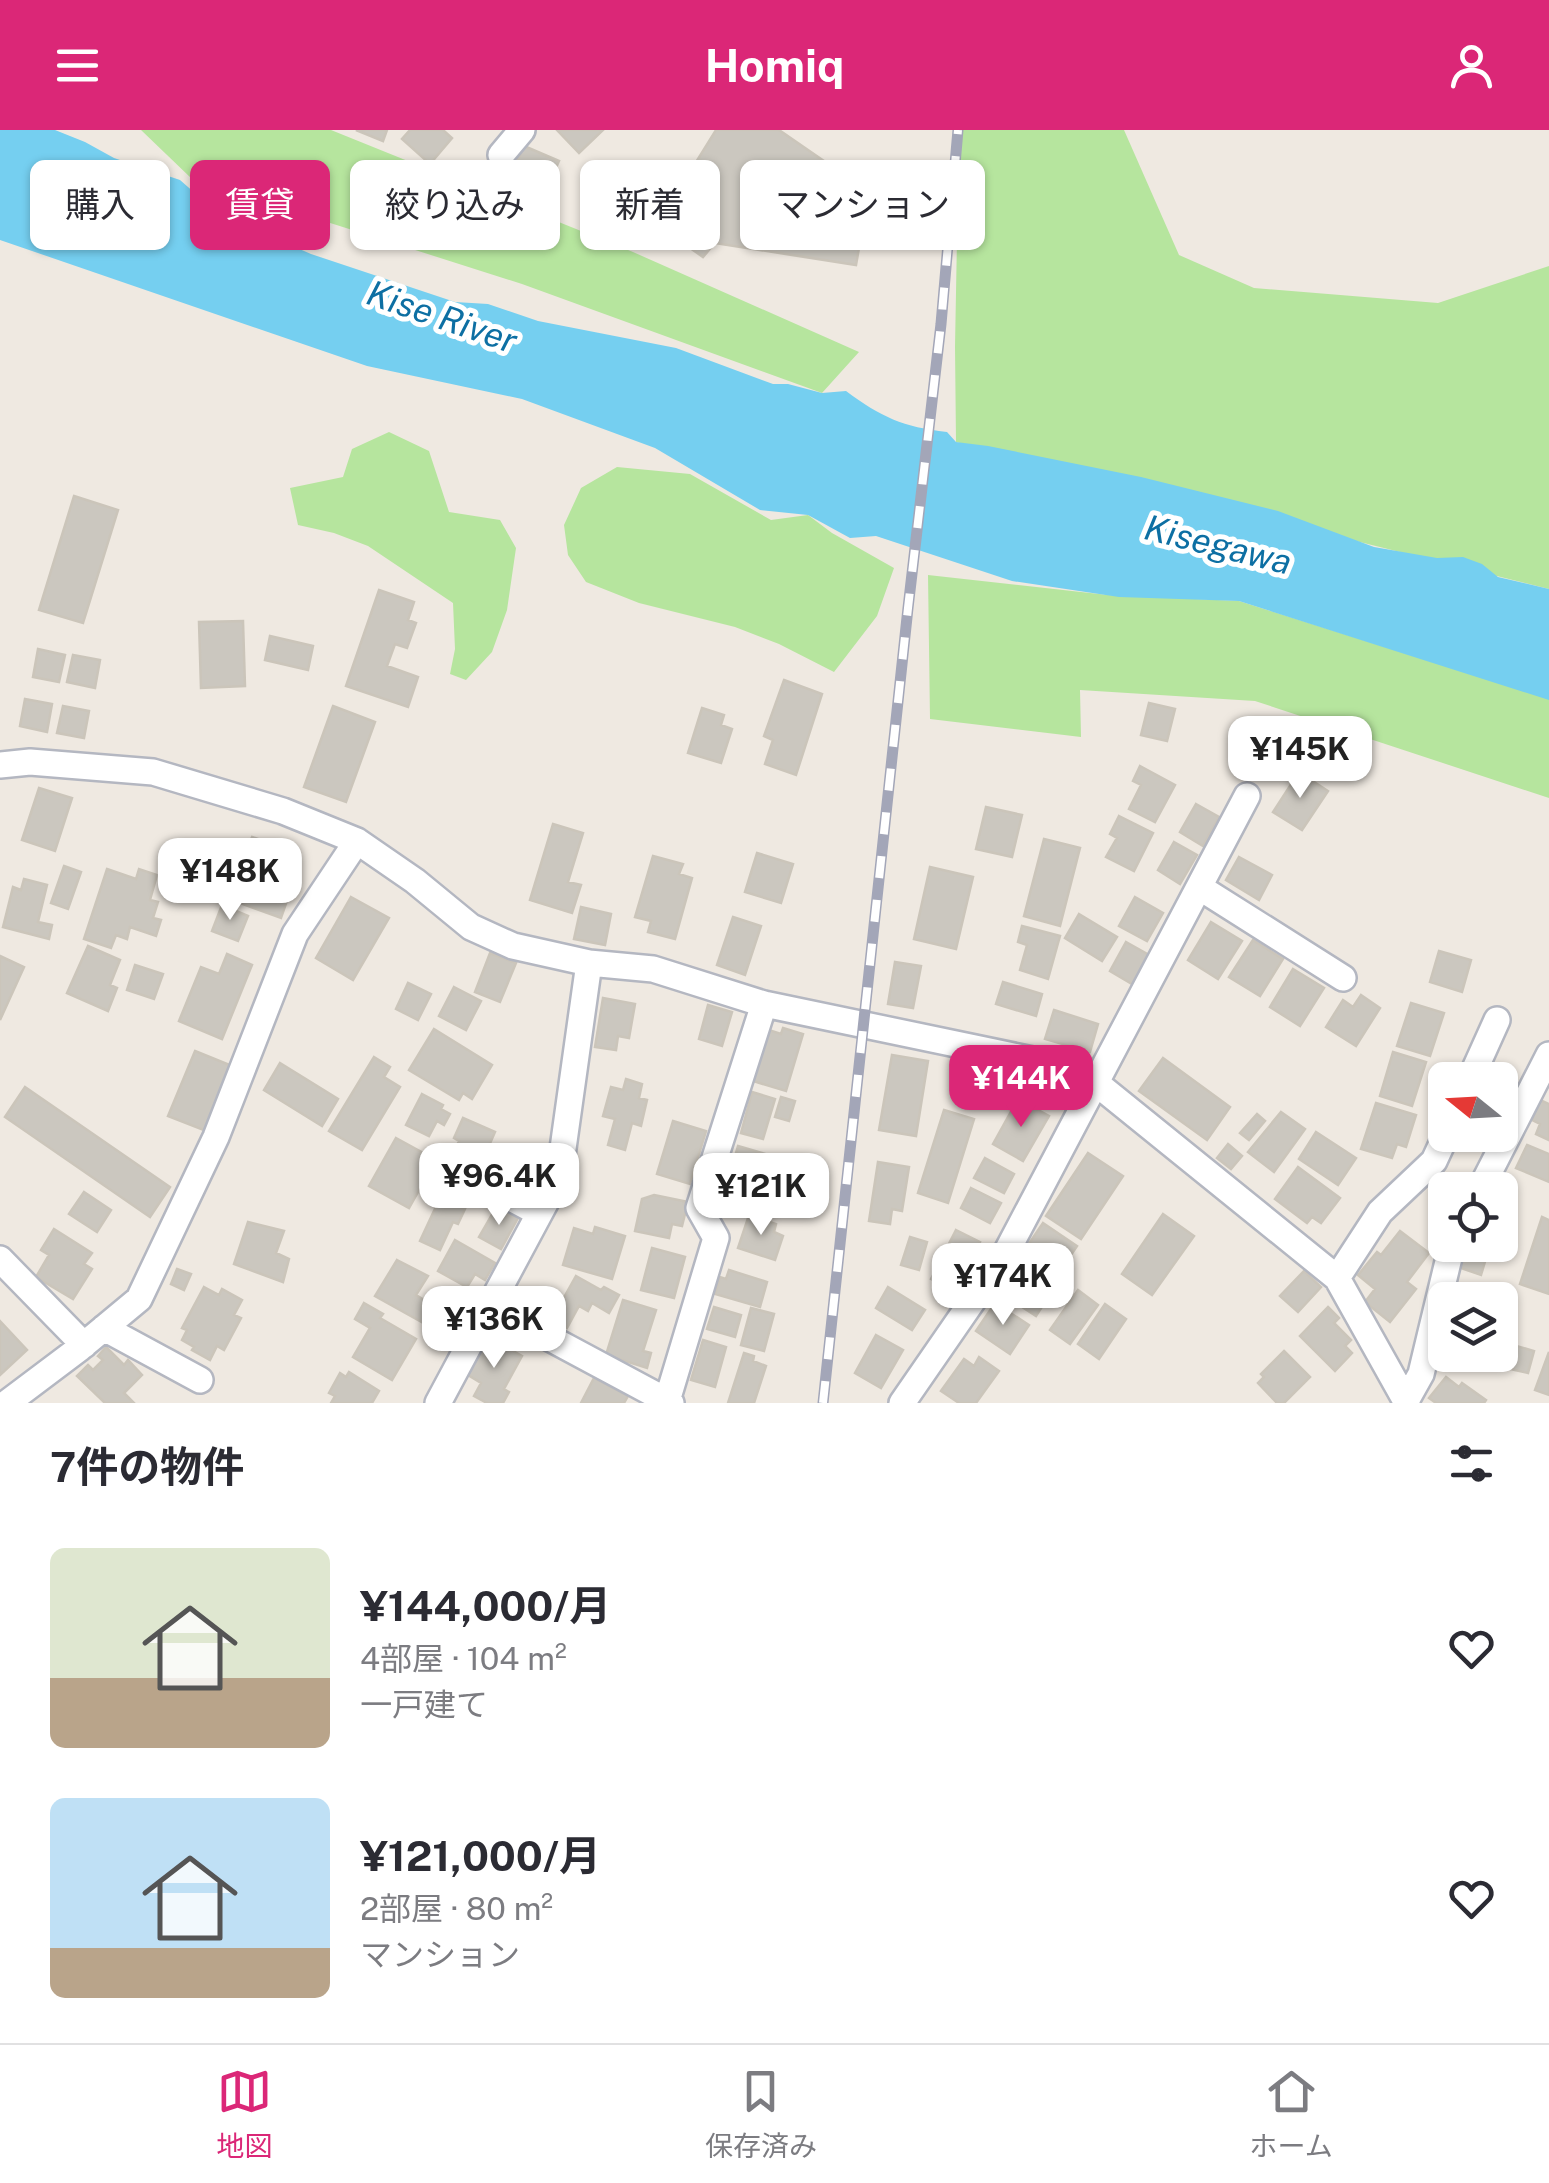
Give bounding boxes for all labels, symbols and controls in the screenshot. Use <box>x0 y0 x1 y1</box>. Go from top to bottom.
icon: menu <box>50 38 105 93</box>
icon: person <box>1444 38 1499 93</box>
text: Homiq <box>705 39 844 92</box>
chip: 購入 <box>30 160 170 250</box>
chip: 賃貸 <box>190 160 330 250</box>
chip: 絞り込み <box>350 160 560 250</box>
chip: 新着 <box>580 160 720 250</box>
chip: マンション <box>740 160 985 250</box>
water label: Kise River <box>362 272 523 362</box>
water label: Kisegawa <box>1140 506 1296 583</box>
pin: ¥145K <box>1230 716 1370 801</box>
text: ¥145K <box>1250 730 1350 767</box>
pin: ¥148K <box>160 838 300 923</box>
text: ¥148K <box>180 852 280 889</box>
pin: ¥144K <box>951 1045 1091 1130</box>
text: ¥144K <box>971 1059 1071 1096</box>
north arrow <box>1428 1062 1518 1152</box>
map controls <box>1428 1062 1518 1372</box>
pin: ¥96.4K <box>418 1143 580 1228</box>
pin: ¥121K <box>691 1153 831 1238</box>
text: ¥96.4K <box>441 1157 557 1194</box>
text: ¥121K <box>715 1167 807 1204</box>
button: locate <box>1428 1172 1518 1262</box>
pin: ¥174K <box>933 1243 1073 1328</box>
text: ¥174K <box>954 1257 1052 1294</box>
button: layers <box>1428 1282 1518 1372</box>
pin: ¥136K <box>424 1286 564 1371</box>
text: ¥136K <box>444 1300 544 1337</box>
icon: filters <box>1444 1436 1499 1491</box>
text: 7件の物件 <box>50 1442 244 1491</box>
text: ¥144,000/月 <box>360 1581 611 1630</box>
icon: home <box>130 1588 250 1708</box>
icon: heart <box>1444 1621 1499 1676</box>
text: 4部屋 · 104 m² <box>360 1640 567 1677</box>
text: 一戸建て <box>360 1686 488 1723</box>
text: ¥121,000/月 <box>360 1831 601 1880</box>
icon: home <box>130 1838 250 1958</box>
icon: heart <box>1444 1871 1499 1926</box>
text: 2部屋 · 80 m² <box>360 1890 553 1927</box>
text: マンション <box>360 1936 520 1973</box>
tab: 地図 <box>216 2064 272 2164</box>
tab: 保存済み <box>705 2064 817 2164</box>
tab: ホーム <box>1250 2064 1333 2164</box>

